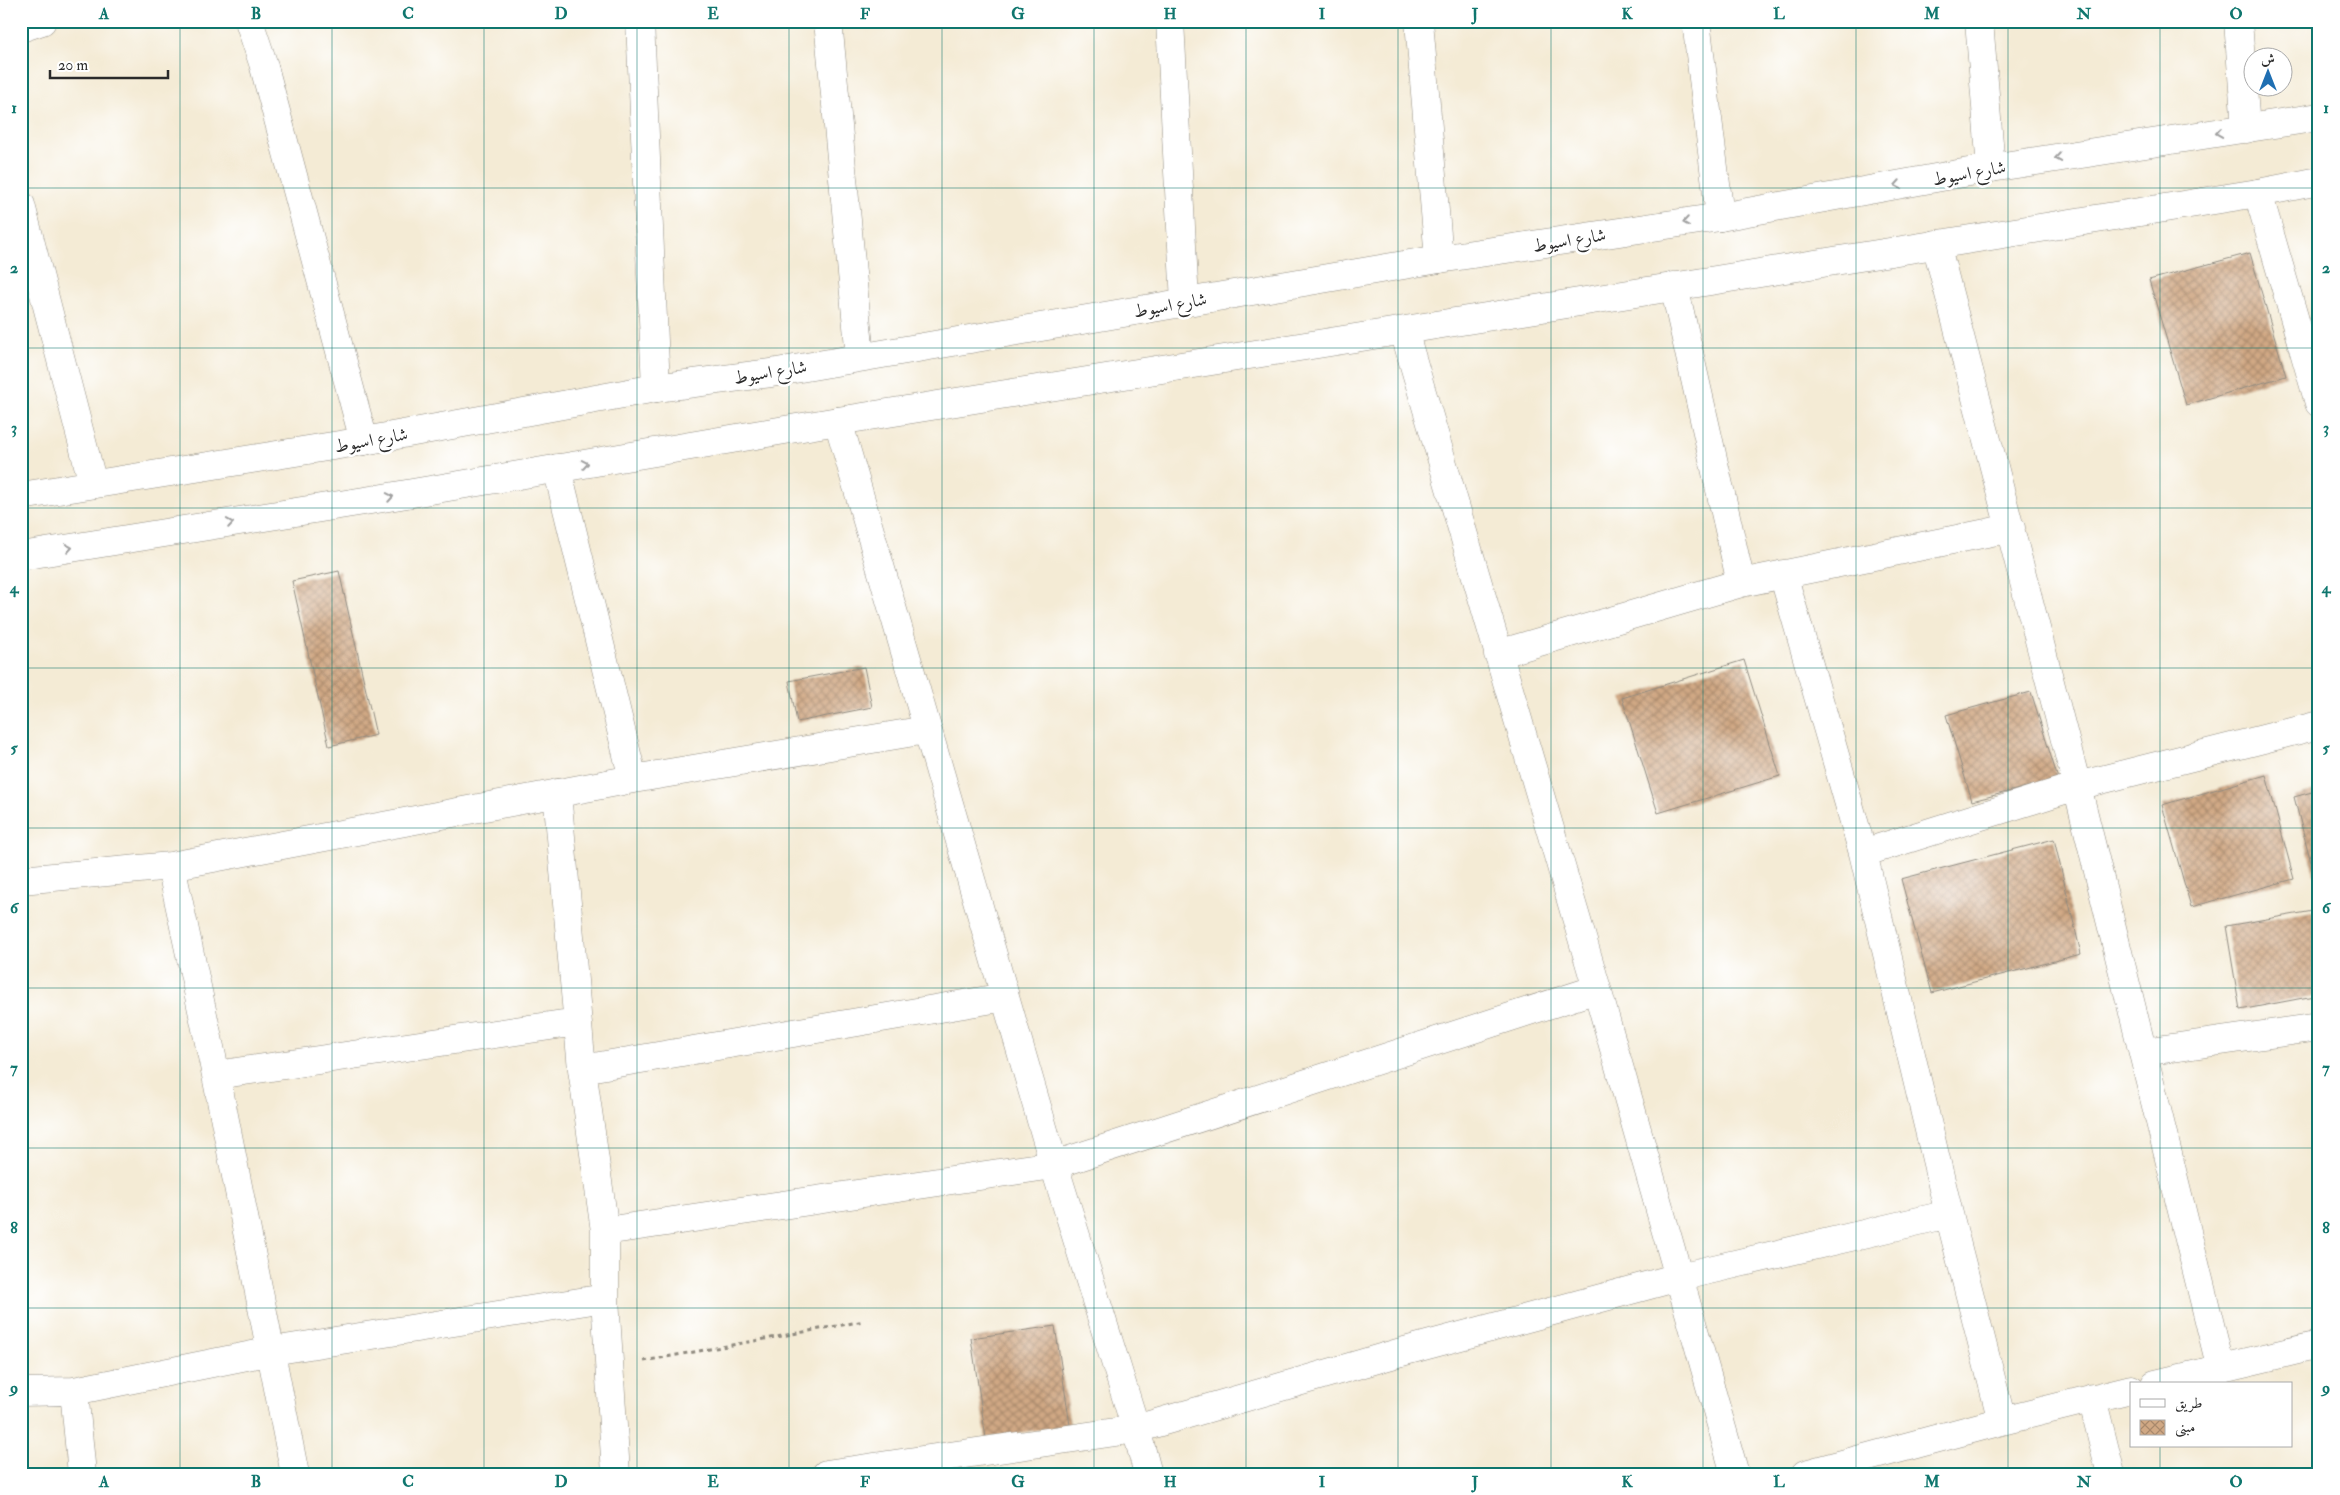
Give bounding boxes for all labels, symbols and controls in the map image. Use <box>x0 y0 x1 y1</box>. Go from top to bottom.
text: A <box>98 4 110 24</box>
text: B <box>251 4 261 24</box>
text: C <box>402 4 414 24</box>
text: D <box>554 4 568 24</box>
text: E <box>707 4 719 24</box>
text: F <box>860 4 870 24</box>
text: G <box>1011 4 1025 24</box>
text: H <box>1163 4 1177 24</box>
text: I <box>1319 4 1326 24</box>
text: J <box>1471 4 1479 25</box>
text: K <box>1621 4 1633 24</box>
text: L <box>1773 4 1785 24</box>
text: M <box>1923 4 1940 24</box>
text: N <box>2076 4 2092 24</box>
text: O <box>2229 4 2243 24</box>
scale bar <box>50 48 168 80</box>
north arrow <box>2242 48 2292 98</box>
text: ش <box>2261 51 2275 68</box>
text: 20 m <box>58 56 88 75</box>
text: 1 <box>11 98 17 118</box>
text: 1 <box>2323 98 2329 118</box>
one-way arrow <box>2214 128 2223 138</box>
one-way arrow <box>2054 152 2062 163</box>
street label: شارع اسيوط <box>1931 156 2008 194</box>
one-way arrow <box>1894 180 1902 190</box>
one-way arrow <box>1682 216 1690 227</box>
street label: شارع اسيوط <box>1531 223 1608 261</box>
text: 2 <box>10 258 18 278</box>
text: 2 <box>2322 258 2330 278</box>
street label: شارع اسيوط <box>1132 288 1209 326</box>
street label: شارع اسيوط <box>732 355 809 393</box>
text: 3 <box>11 418 17 438</box>
text: 3 <box>2323 418 2329 438</box>
street label: شارع اسيوط <box>333 423 410 461</box>
one-way arrow <box>581 459 589 469</box>
one-way arrow <box>386 492 395 502</box>
one-way arrow <box>226 518 234 528</box>
one-way arrow <box>65 544 74 554</box>
text: 4 <box>9 578 20 598</box>
text: 4 <box>2321 578 2332 598</box>
text: 5 <box>10 738 18 758</box>
text: 5 <box>2322 738 2330 758</box>
text: 6 <box>10 898 20 918</box>
text: 6 <box>2322 898 2332 918</box>
text: 7 <box>10 1058 18 1078</box>
text: 7 <box>2322 1058 2330 1078</box>
text: 8 <box>10 1218 18 1238</box>
text: 8 <box>2322 1218 2330 1238</box>
text: 9 <box>8 1378 18 1398</box>
text: 9 <box>2320 1378 2330 1398</box>
legend <box>2130 1382 2292 1448</box>
text: طريق <box>2175 1394 2202 1413</box>
text: مبنى <box>2175 1418 2195 1438</box>
text: A <box>98 1472 110 1492</box>
text: B <box>251 1472 261 1492</box>
text: C <box>402 1472 414 1492</box>
text: D <box>554 1472 568 1492</box>
text: E <box>707 1472 719 1492</box>
text: F <box>860 1472 870 1492</box>
text: G <box>1011 1472 1025 1492</box>
text: H <box>1163 1472 1177 1492</box>
text: I <box>1319 1472 1326 1492</box>
text: J <box>1471 1472 1479 1493</box>
text: K <box>1621 1472 1633 1492</box>
text: L <box>1773 1472 1785 1492</box>
text: M <box>1923 1472 1940 1492</box>
text: N <box>2076 1472 2092 1492</box>
text: O <box>2229 1472 2243 1492</box>

